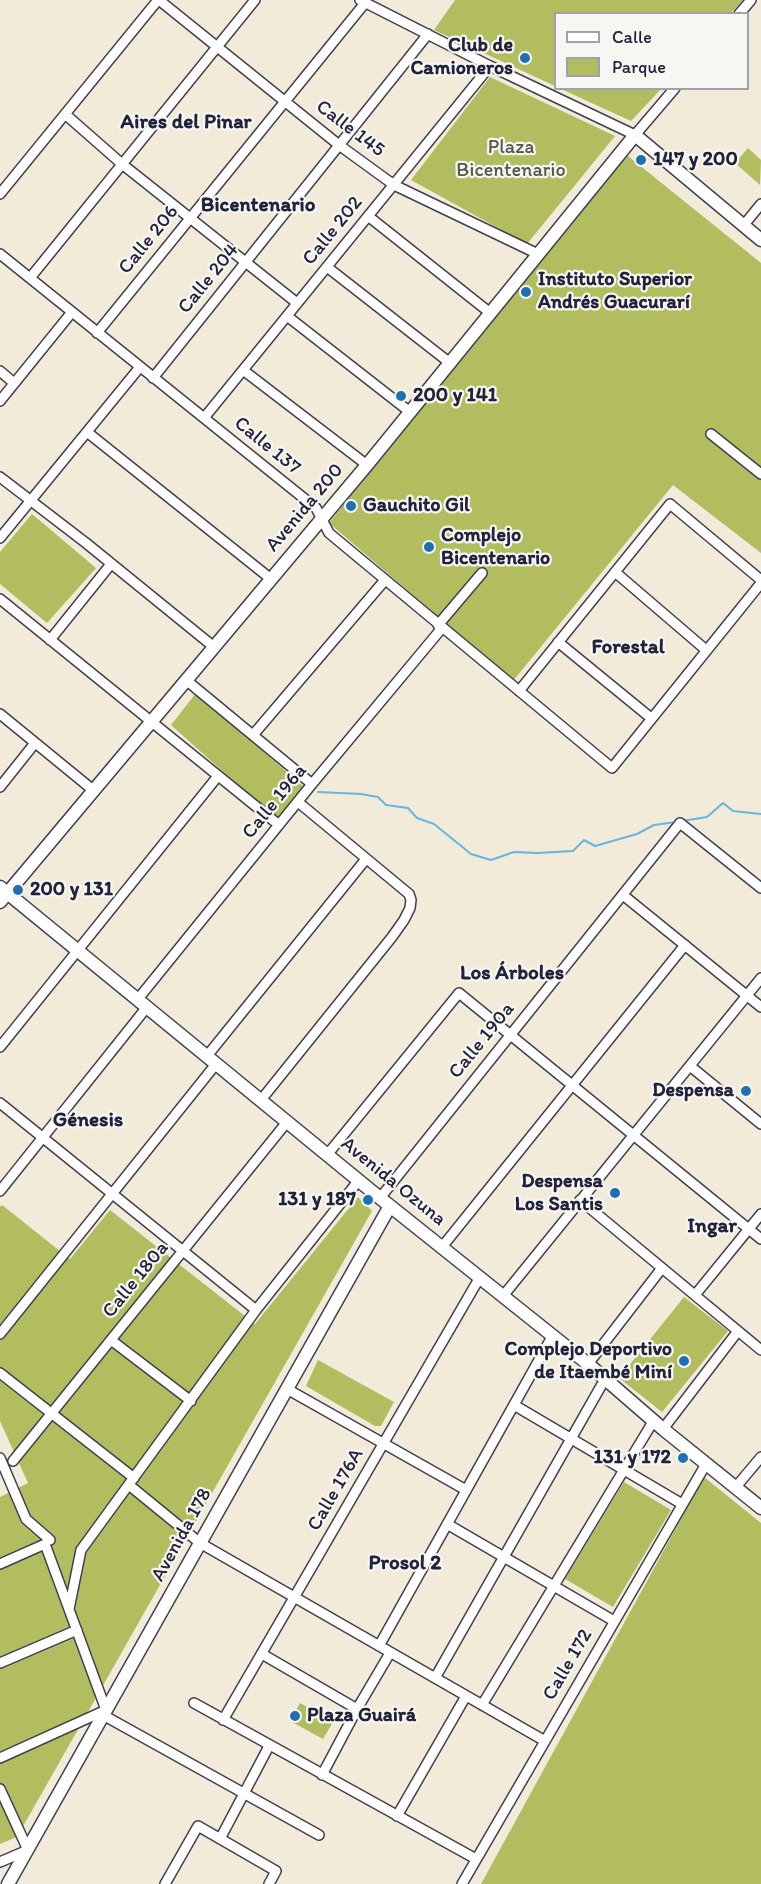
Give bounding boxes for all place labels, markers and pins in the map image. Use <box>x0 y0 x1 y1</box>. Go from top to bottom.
place label: Club de Camioneros <box>410 34 513 81</box>
marker: Club de Camioneros <box>518 51 532 65</box>
place label: 147 y 200 <box>653 148 738 172</box>
marker: 147 y 200 <box>634 153 648 167</box>
place label: Instituto Superior Andrés Guacurarí <box>538 268 692 315</box>
marker: Instituto Superior Andrés Guacurarí <box>519 285 533 299</box>
place label: 200 y 141 <box>413 384 497 408</box>
marker: 200 y 141 <box>394 389 408 403</box>
place label: Gauchito Gil <box>363 494 470 518</box>
marker: Gauchito Gil <box>344 499 358 513</box>
place label: Complejo Bicentenario <box>441 524 550 571</box>
marker: Complejo Bicentenario <box>422 540 436 554</box>
place label: 200 y 131 <box>30 878 113 902</box>
marker: 200 y 131 <box>11 883 25 897</box>
place label: Despensa <box>652 1079 734 1103</box>
marker: Despensa <box>739 1084 753 1098</box>
place label: Despensa Los Santis <box>515 1170 603 1217</box>
marker: Despensa Los Santis <box>608 1186 622 1200</box>
place label: 131 y 187 <box>278 1188 356 1212</box>
marker: 131 y 187 <box>361 1193 375 1207</box>
place label: Complejo Deportivo de Itaembé Miní <box>504 1338 672 1385</box>
marker: Complejo Deportivo de Itaembé Miní <box>677 1354 691 1368</box>
place label: 131 y 172 <box>593 1446 671 1470</box>
marker: 131 y 172 <box>676 1451 690 1465</box>
place label: Plaza Guairá <box>307 1704 416 1728</box>
marker: Plaza Guairá <box>288 1709 302 1723</box>

